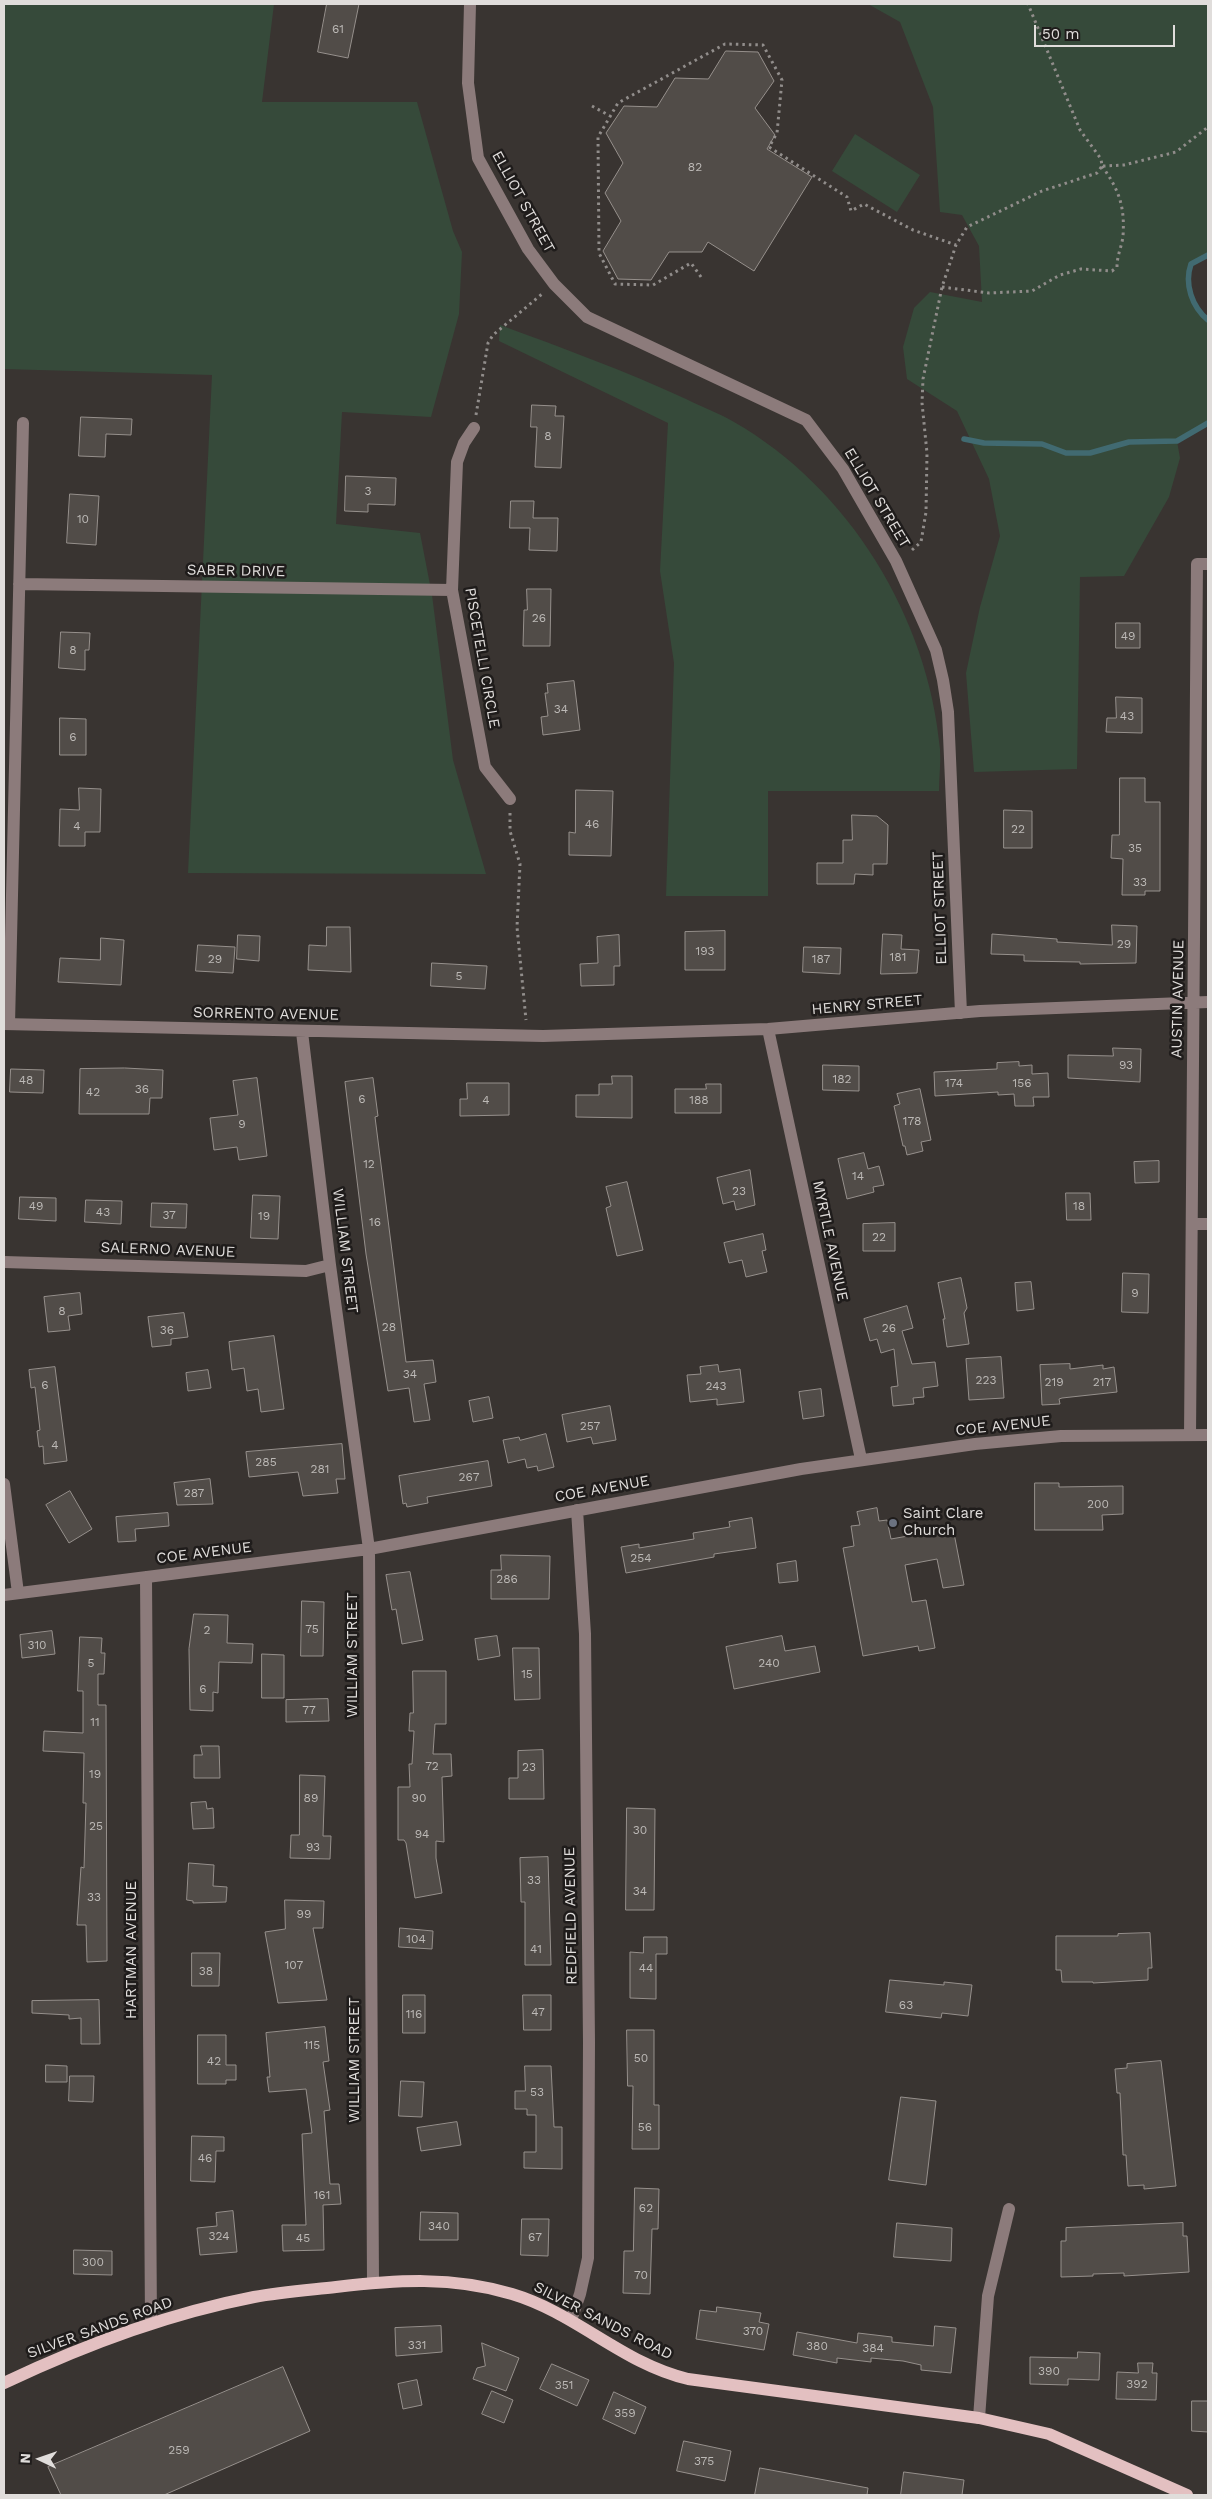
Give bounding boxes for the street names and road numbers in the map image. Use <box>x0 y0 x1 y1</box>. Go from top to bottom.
street label: ELLIOT STREET <box>488 148 558 256</box>
street label: ELLIOT STREET <box>840 445 914 551</box>
street label: SABER DRIVE <box>187 561 285 581</box>
street label: PISCETELLI CIRCLE <box>461 586 503 730</box>
street label: ELLIOT STREET <box>929 851 951 965</box>
street label: AUSTIN AVENUE <box>1168 940 1188 1058</box>
street label: HENRY STREET <box>811 991 923 1019</box>
street label: SORRENTO AVENUE <box>193 1004 339 1024</box>
street label: MYRTLE AVENUE <box>808 1179 852 1303</box>
street label: WILLIAM STREET <box>328 1188 362 1314</box>
street label: SALERNO AVENUE <box>100 1239 236 1261</box>
street label: COE AVENUE <box>954 1412 1052 1440</box>
street label: COE AVENUE <box>553 1472 651 1506</box>
street label: COE AVENUE <box>155 1538 253 1568</box>
street label: WILLIAM STREET <box>344 1592 362 1718</box>
street label: REDFIELD AVENUE <box>561 1847 581 1985</box>
street label: HARTMAN AVENUE <box>123 1881 141 2019</box>
street label: WILLIAM STREET <box>346 1997 364 2123</box>
street label: SILVER SANDS ROAD <box>531 2278 675 2364</box>
street label: SILVER SANDS ROAD <box>25 2293 175 2363</box>

